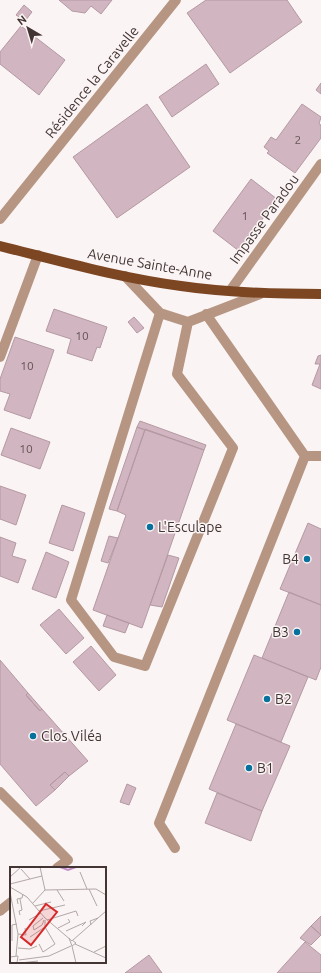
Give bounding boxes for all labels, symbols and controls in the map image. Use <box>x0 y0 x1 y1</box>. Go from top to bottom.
north arrow <box>8 8 48 48</box>
text: N <box>15 13 29 27</box>
street label: Résidence la Caravelle <box>42 23 142 141</box>
house number: 2 <box>295 133 301 146</box>
street label: Impasse Paradou <box>226 171 302 267</box>
house number: 1 <box>242 209 248 222</box>
street label: Avenue Sainte-Anne <box>86 245 214 283</box>
house number: 10 <box>75 329 89 342</box>
house number: 10 <box>20 359 34 372</box>
house number: 10 <box>19 442 33 455</box>
place label: L'Esculape <box>158 519 222 535</box>
marker: L'Esculape <box>145 522 155 532</box>
place label: B4 <box>282 551 299 567</box>
marker: B4 <box>302 554 312 564</box>
place label: B3 <box>272 624 289 640</box>
marker: B3 <box>292 627 302 637</box>
place label: B2 <box>275 691 292 707</box>
marker: B2 <box>262 694 272 704</box>
place label: Clos Viléa <box>41 728 102 744</box>
marker: Clos Viléa <box>28 731 38 741</box>
place label: B1 <box>257 760 274 776</box>
marker: B1 <box>244 763 254 773</box>
inset map <box>10 867 106 963</box>

